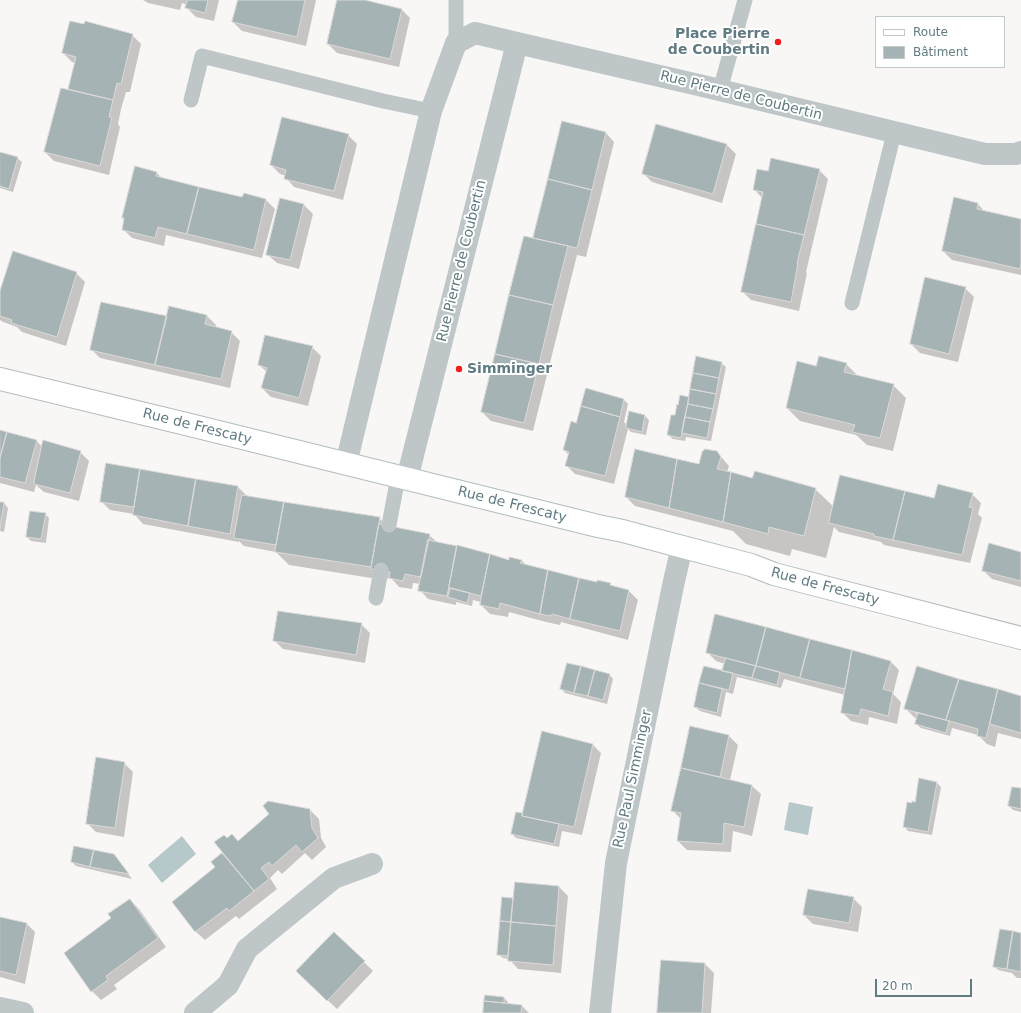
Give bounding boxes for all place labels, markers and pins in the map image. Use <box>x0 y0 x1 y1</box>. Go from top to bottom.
place label: Place Pierre de Coubertin <box>668 26 770 58</box>
marker: Place Pierre de Coubertin <box>773 37 783 47</box>
place label: Simminger <box>467 361 552 377</box>
marker: Simminger <box>454 364 464 374</box>

